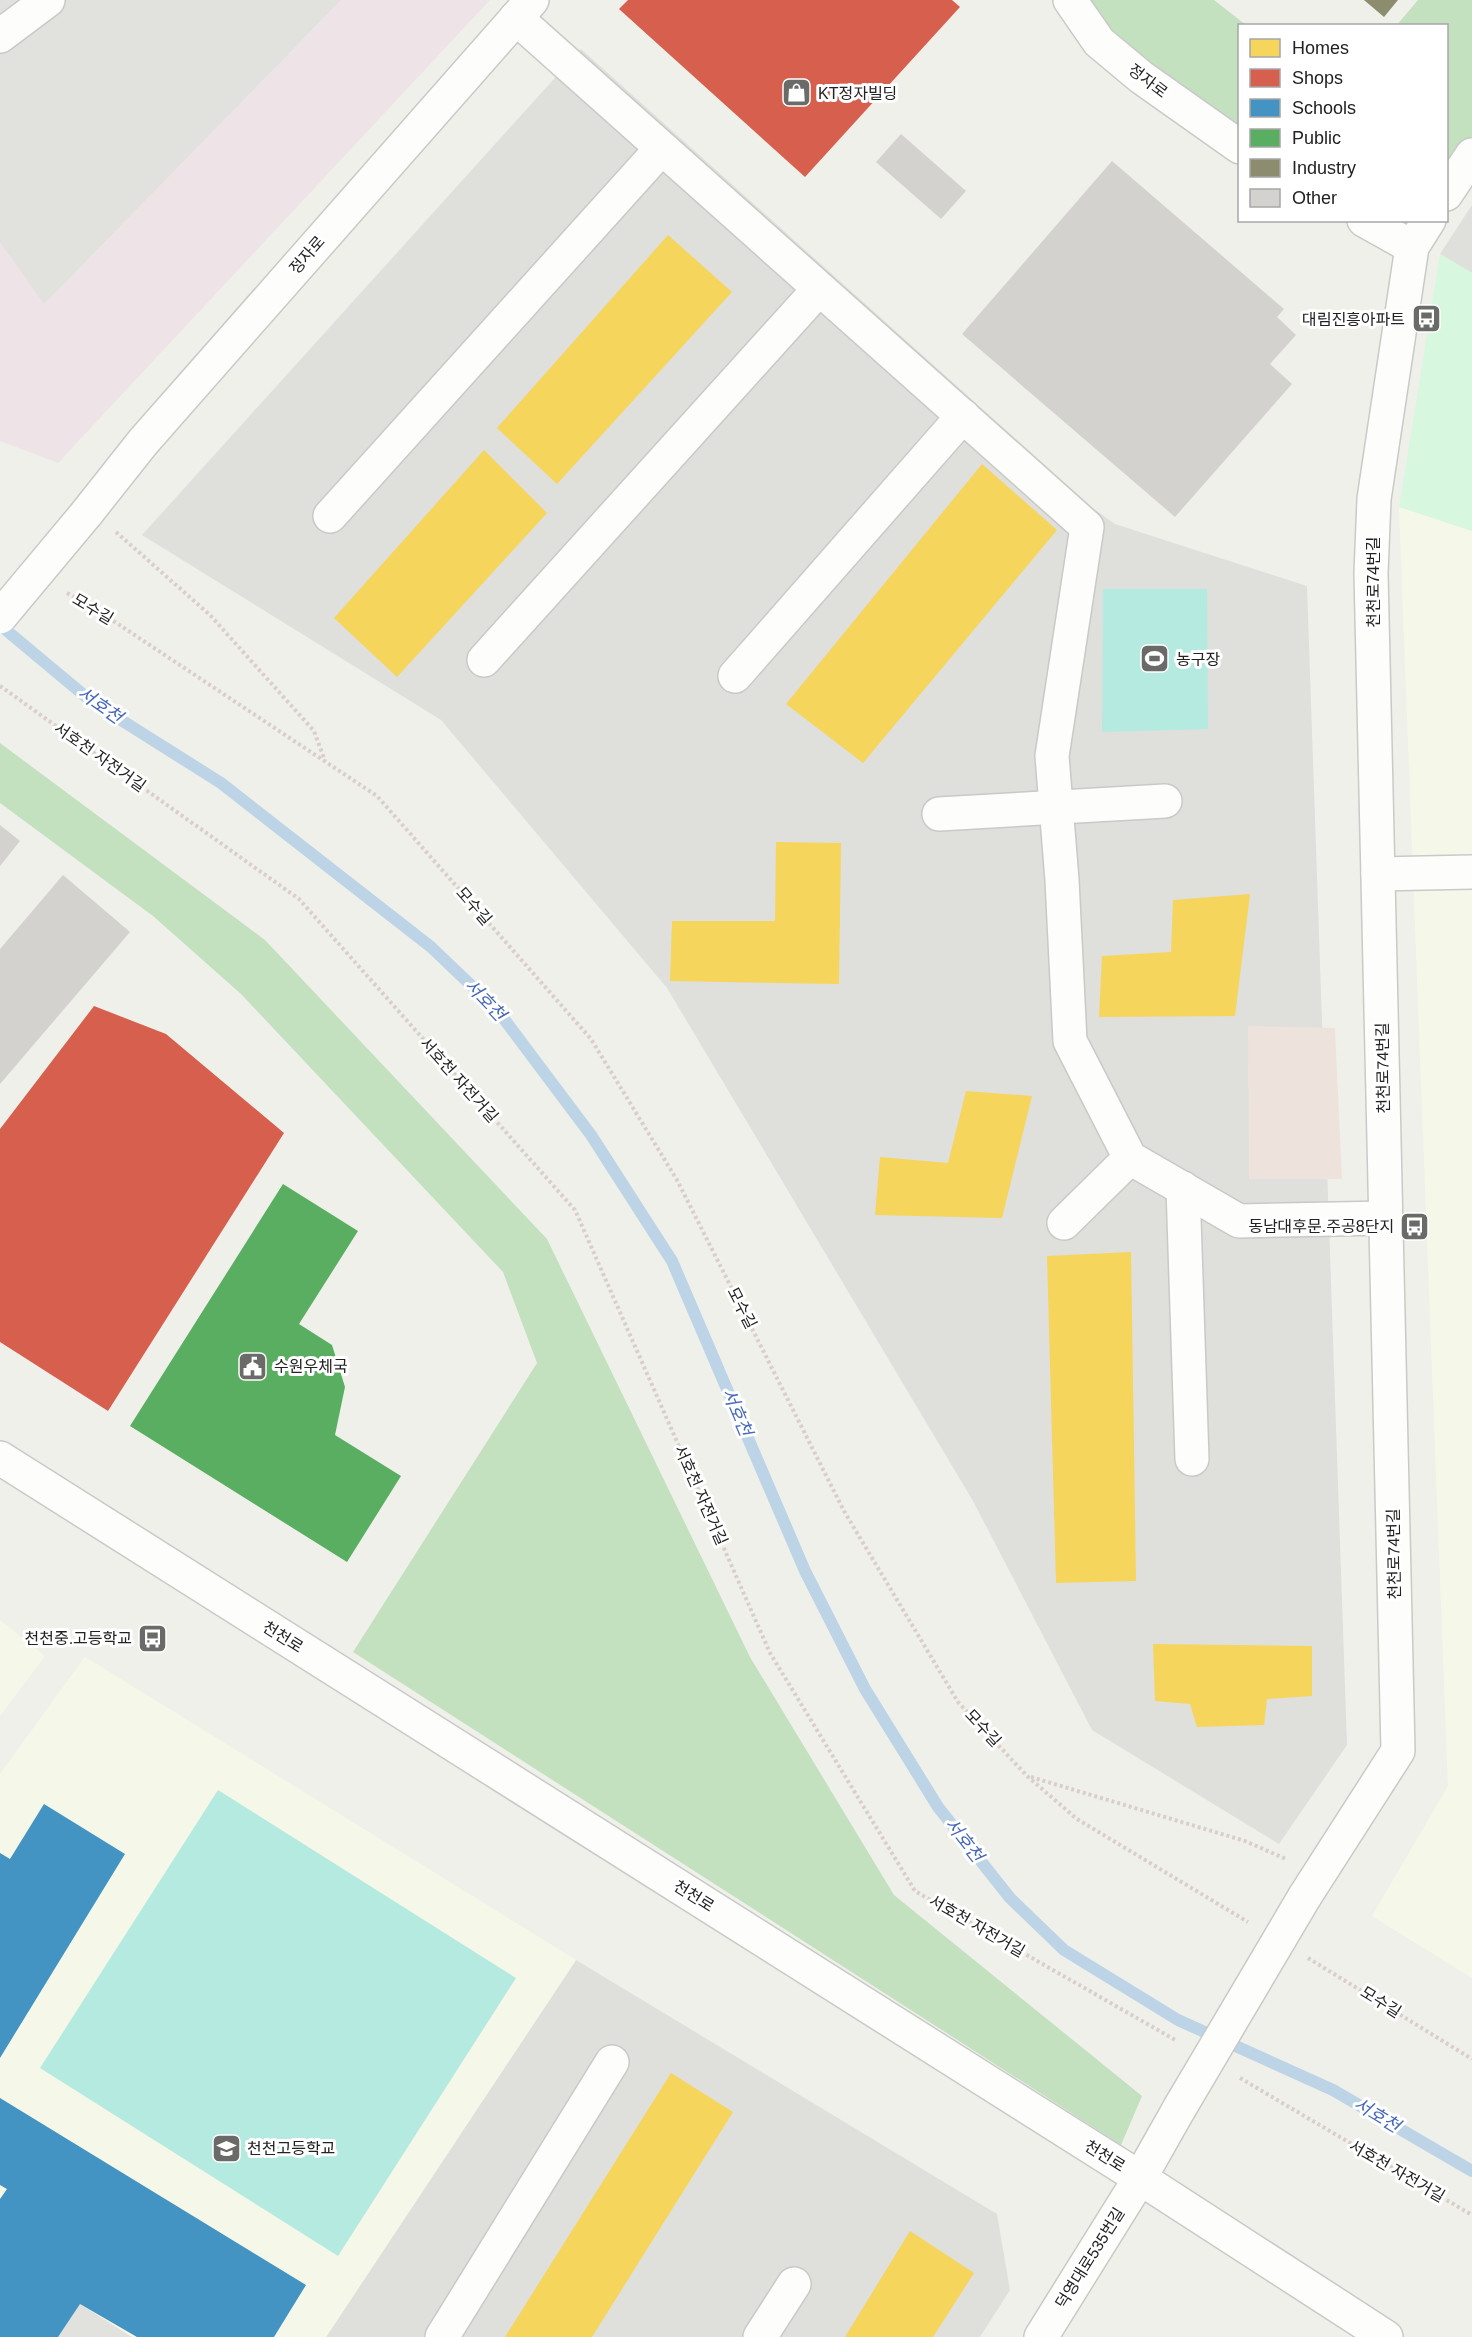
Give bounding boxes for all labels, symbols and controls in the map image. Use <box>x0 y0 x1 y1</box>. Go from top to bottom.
legend <box>1238 24 1448 222</box>
text: Homes <box>1292 38 1349 58</box>
street label: 정자로 <box>1125 61 1171 101</box>
text: Shops <box>1292 68 1343 88</box>
shop icon: KT정자빌딩 <box>781 77 813 109</box>
place label: KT정자빌딩 <box>818 85 897 102</box>
text: Schools <box>1292 98 1356 118</box>
text: Public <box>1292 128 1341 148</box>
text: Industry <box>1292 158 1356 178</box>
text: Other <box>1292 188 1337 208</box>
street label: 정자로 <box>286 233 328 277</box>
bus stop icon: 대림진흥아파트 <box>1410 303 1442 335</box>
place label: 대림진흥아파트 <box>1302 311 1405 328</box>
street label: 천천로74번길 <box>1365 536 1382 628</box>
street label: 모수길 <box>70 590 116 628</box>
sports icon: 농구장 <box>1139 643 1171 675</box>
place label: 농구장 <box>1176 651 1220 668</box>
water label: 서호천 <box>74 683 128 729</box>
street label: 서호천 자전거길 <box>51 719 149 795</box>
street label: 모수길 <box>453 884 495 928</box>
water label: 서호천 <box>461 975 511 1027</box>
street label: 천천로74번길 <box>1374 1022 1392 1114</box>
street label: 서호천 자전거길 <box>417 1034 501 1126</box>
bus stop icon: 동남대후문.주공8단지 <box>1399 1210 1431 1242</box>
place label: 동남대후문.주공8단지 <box>1248 1218 1394 1235</box>
street label: 모수길 <box>724 1284 760 1332</box>
public building icon: 수원우체국 <box>237 1350 269 1382</box>
place label: 수원우체국 <box>274 1358 348 1375</box>
water label: 서호천 <box>718 1385 757 1441</box>
street label: 서호천 자전거길 <box>671 1442 731 1548</box>
street label: 천천로74번길 <box>1385 1508 1403 1600</box>
street label: 천천로 <box>260 1618 306 1656</box>
bus stop icon: 천천중.고등학교 <box>137 1622 169 1654</box>
place label: 천천중.고등학교 <box>25 1630 132 1647</box>
street label: 모수길 <box>962 1706 1004 1750</box>
water label: 서호천 <box>941 1814 989 1868</box>
street label: 천천로 <box>671 1877 717 1915</box>
street label: 서호천 자전거길 <box>926 1892 1028 1960</box>
street label: 모수길 <box>1358 1983 1404 2021</box>
water label: 서호천 <box>1351 2094 1406 2138</box>
school or university icon: 천천고등학교 <box>210 2132 242 2164</box>
street label: 천천로 <box>1082 2137 1128 2175</box>
street label: 서호천 자전거길 <box>1346 2137 1448 2205</box>
place label: 천천고등학교 <box>247 2140 335 2157</box>
street label: 덕영대로535번길 <box>1052 2205 1128 2311</box>

